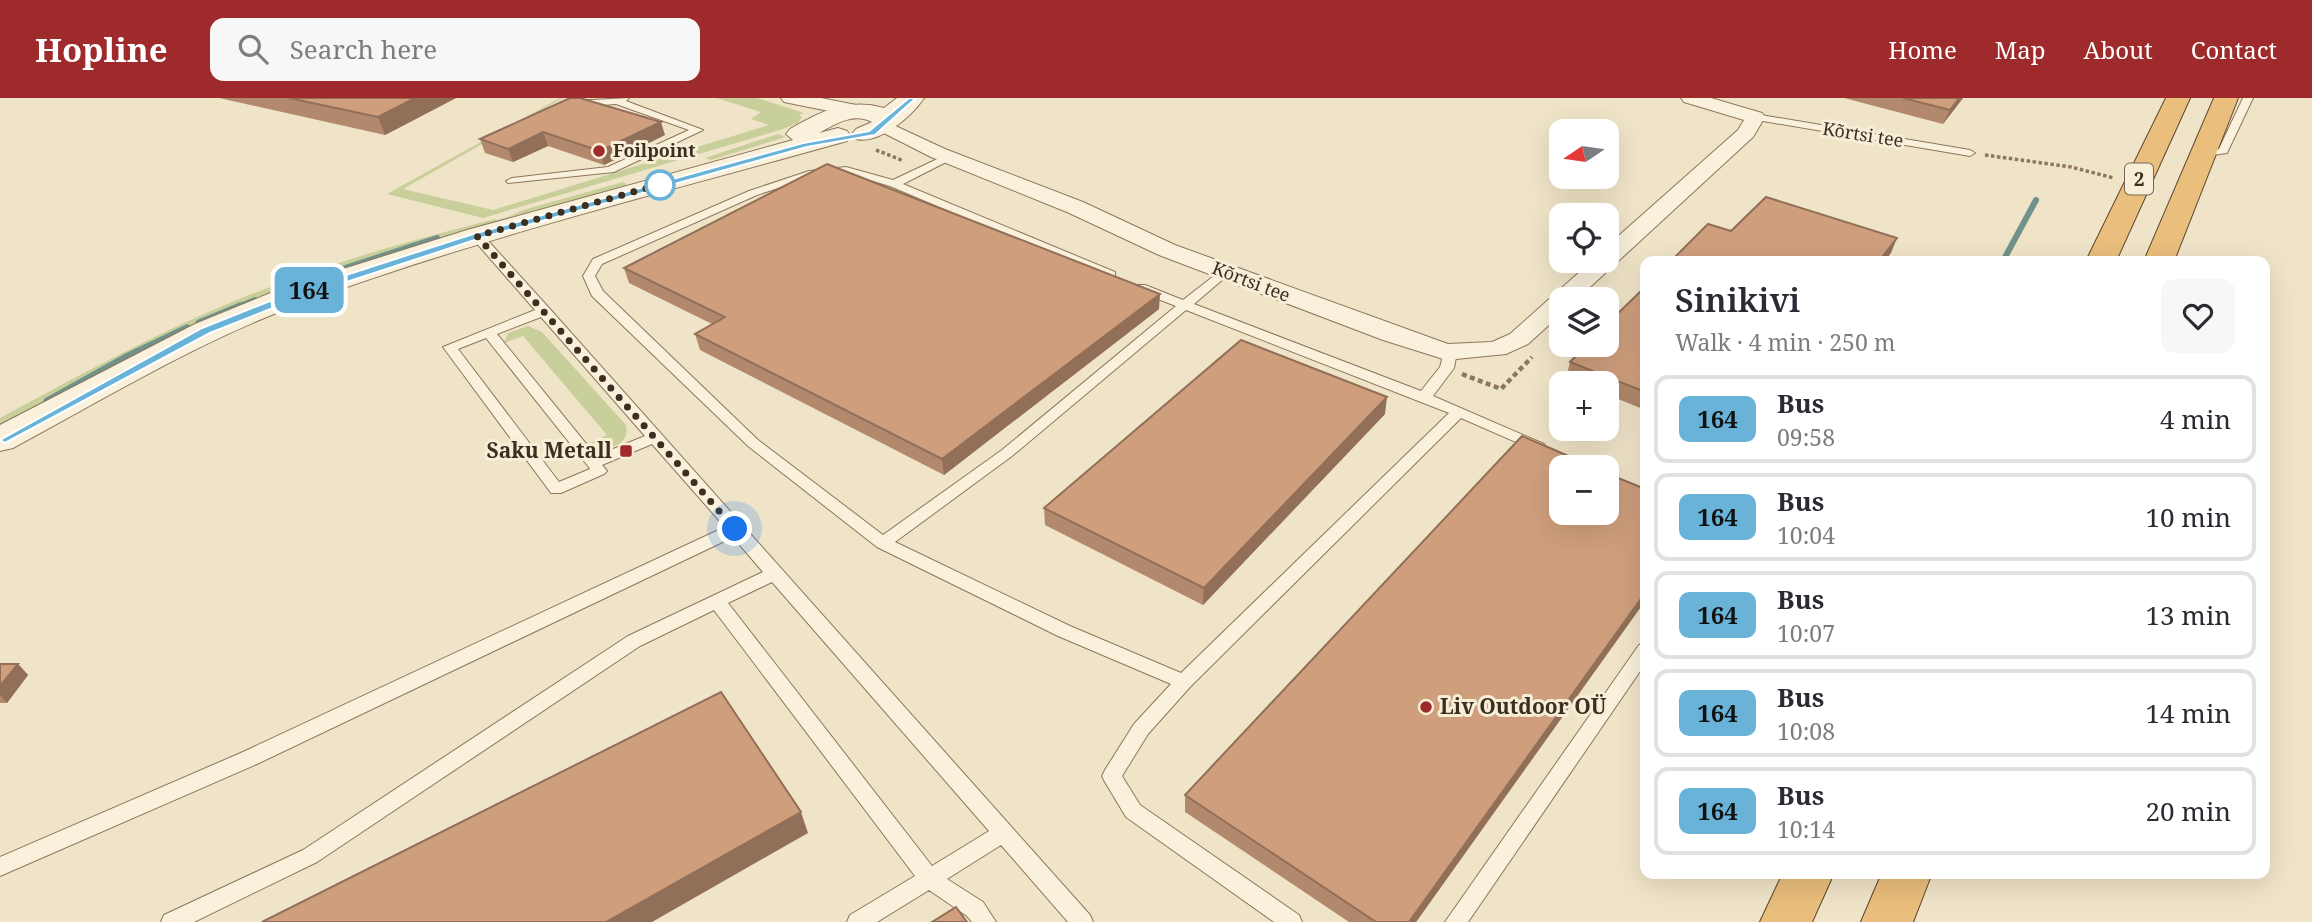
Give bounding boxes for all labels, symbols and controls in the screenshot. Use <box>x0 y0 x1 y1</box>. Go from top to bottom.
search box <box>210 18 700 81</box>
text: Hopline <box>35 27 168 72</box>
icon: search <box>234 30 272 68</box>
text: Search here <box>290 31 437 67</box>
text: Home <box>1888 33 1957 66</box>
text: Map <box>1995 33 2046 66</box>
text: About <box>2084 33 2153 66</box>
text: Contact <box>2191 33 2277 66</box>
street label: Kõrtsi tee <box>1821 116 1905 152</box>
north arrow <box>1549 119 1619 189</box>
map controls <box>1549 119 1619 525</box>
place label: Foilpoint <box>613 138 695 162</box>
marker: Foilpoint <box>591 143 607 159</box>
road number: 2 <box>2125 164 2153 194</box>
unlabelled marker <box>645 170 675 200</box>
button: locate <box>1549 203 1619 273</box>
street label: Kõrtsi tee <box>1209 255 1294 307</box>
line badge: 164 <box>269 267 349 313</box>
text: 164 <box>289 273 329 306</box>
text: Sinikivi <box>1675 277 1800 322</box>
button: heart <box>2161 279 2235 353</box>
button: layers <box>1549 287 1619 357</box>
text: Walk · 4 min · 250 m <box>1675 326 1895 358</box>
button: + <box>1549 371 1619 441</box>
text: Bus <box>1777 385 1824 421</box>
text: 4 min <box>2160 401 2231 437</box>
text: 164 <box>1697 402 1738 435</box>
text: 09:58 <box>1777 421 1835 453</box>
place label: Saku Metall <box>487 436 613 464</box>
marker: Saku Metall <box>618 443 634 459</box>
button: − <box>1549 455 1619 525</box>
text: Bus <box>1777 483 1824 519</box>
text: 10 min <box>2146 499 2231 535</box>
text: 164 <box>1697 500 1738 533</box>
your location <box>717 511 752 546</box>
text: 10:04 <box>1777 519 1835 551</box>
text: Bus <box>1777 581 1824 617</box>
text: 13 min <box>2146 597 2231 633</box>
text: 164 <box>1697 598 1738 631</box>
text: 10:07 <box>1777 617 1835 649</box>
text: Bus <box>1777 679 1824 715</box>
place label: Liv Outdoor OÜ <box>1440 692 1607 720</box>
text: 14 min <box>2146 695 2231 731</box>
text: 164 <box>1697 696 1738 729</box>
marker: Liv Outdoor OÜ <box>1418 699 1434 715</box>
text: 10:08 <box>1777 715 1835 747</box>
text: Bus <box>1777 777 1824 813</box>
text: 20 min <box>2146 793 2231 829</box>
text: 164 <box>1697 794 1738 827</box>
text: 10:14 <box>1777 813 1835 845</box>

